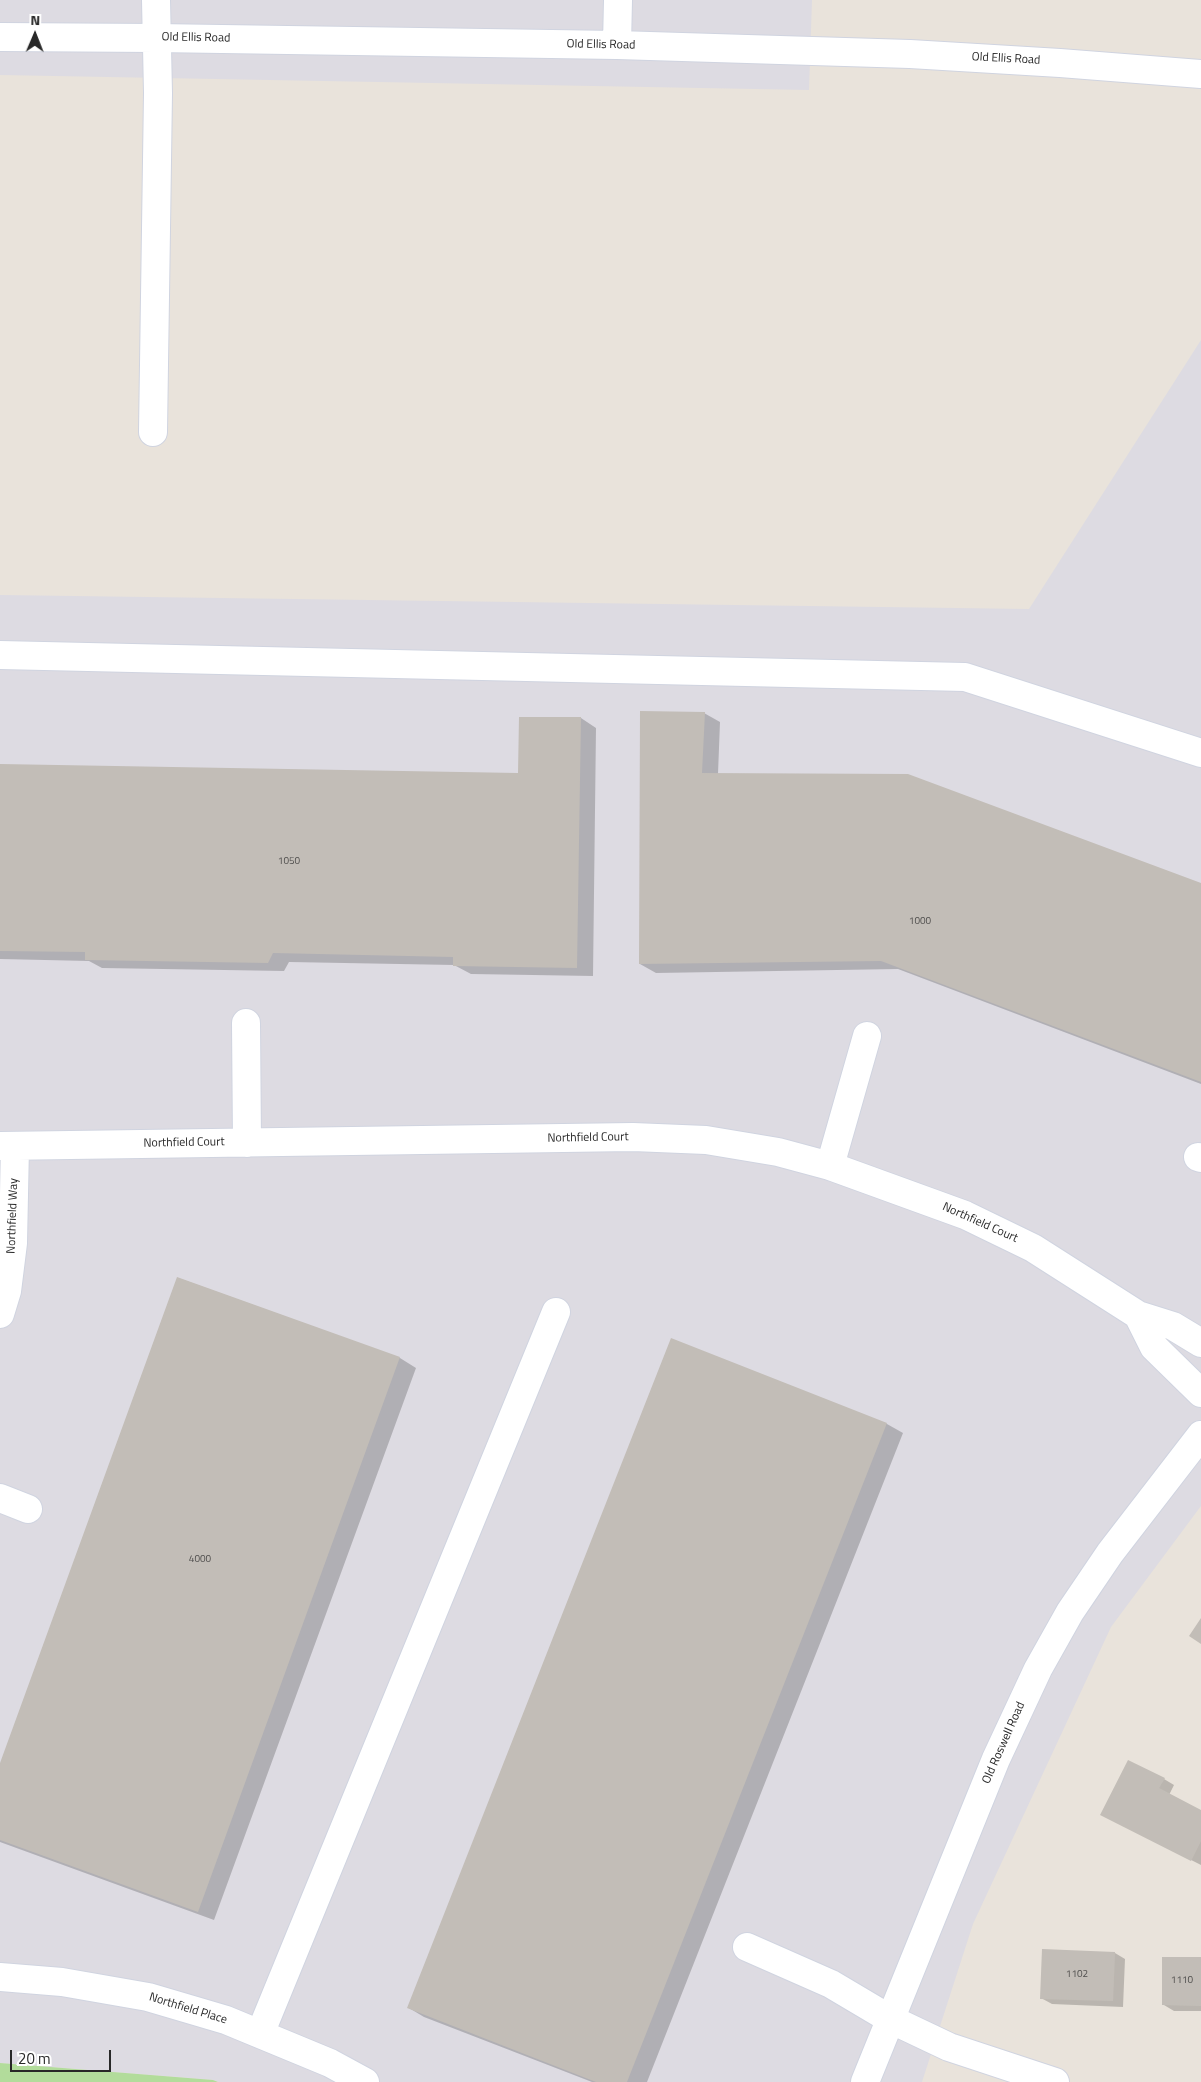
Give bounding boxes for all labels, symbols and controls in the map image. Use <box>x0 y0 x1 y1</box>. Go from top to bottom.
text: N <box>30 9 40 30</box>
north arrow <box>10 10 60 60</box>
street label: Old Ellis Road <box>162 30 230 46</box>
street label: Old Ellis Road <box>567 37 635 53</box>
street label: Old Ellis Road <box>971 50 1041 68</box>
house number: 1050 <box>278 856 300 868</box>
house number: 1000 <box>909 916 931 928</box>
street label: Northfield Court <box>547 1130 629 1146</box>
street label: Northfield Court <box>143 1135 225 1151</box>
street label: Northfield Way <box>4 1178 22 1254</box>
street label: Northfield Court <box>940 1200 1020 1246</box>
house number: 4000 <box>189 1554 211 1566</box>
street label: Old Roswell Road <box>979 1700 1029 1786</box>
house number: 1102 <box>1066 1969 1088 1981</box>
house number: 1110 <box>1171 1975 1193 1987</box>
street label: Northfield Place <box>147 1990 229 2028</box>
scale bar <box>12 2040 114 2072</box>
text: 20 m <box>18 2047 51 2070</box>

